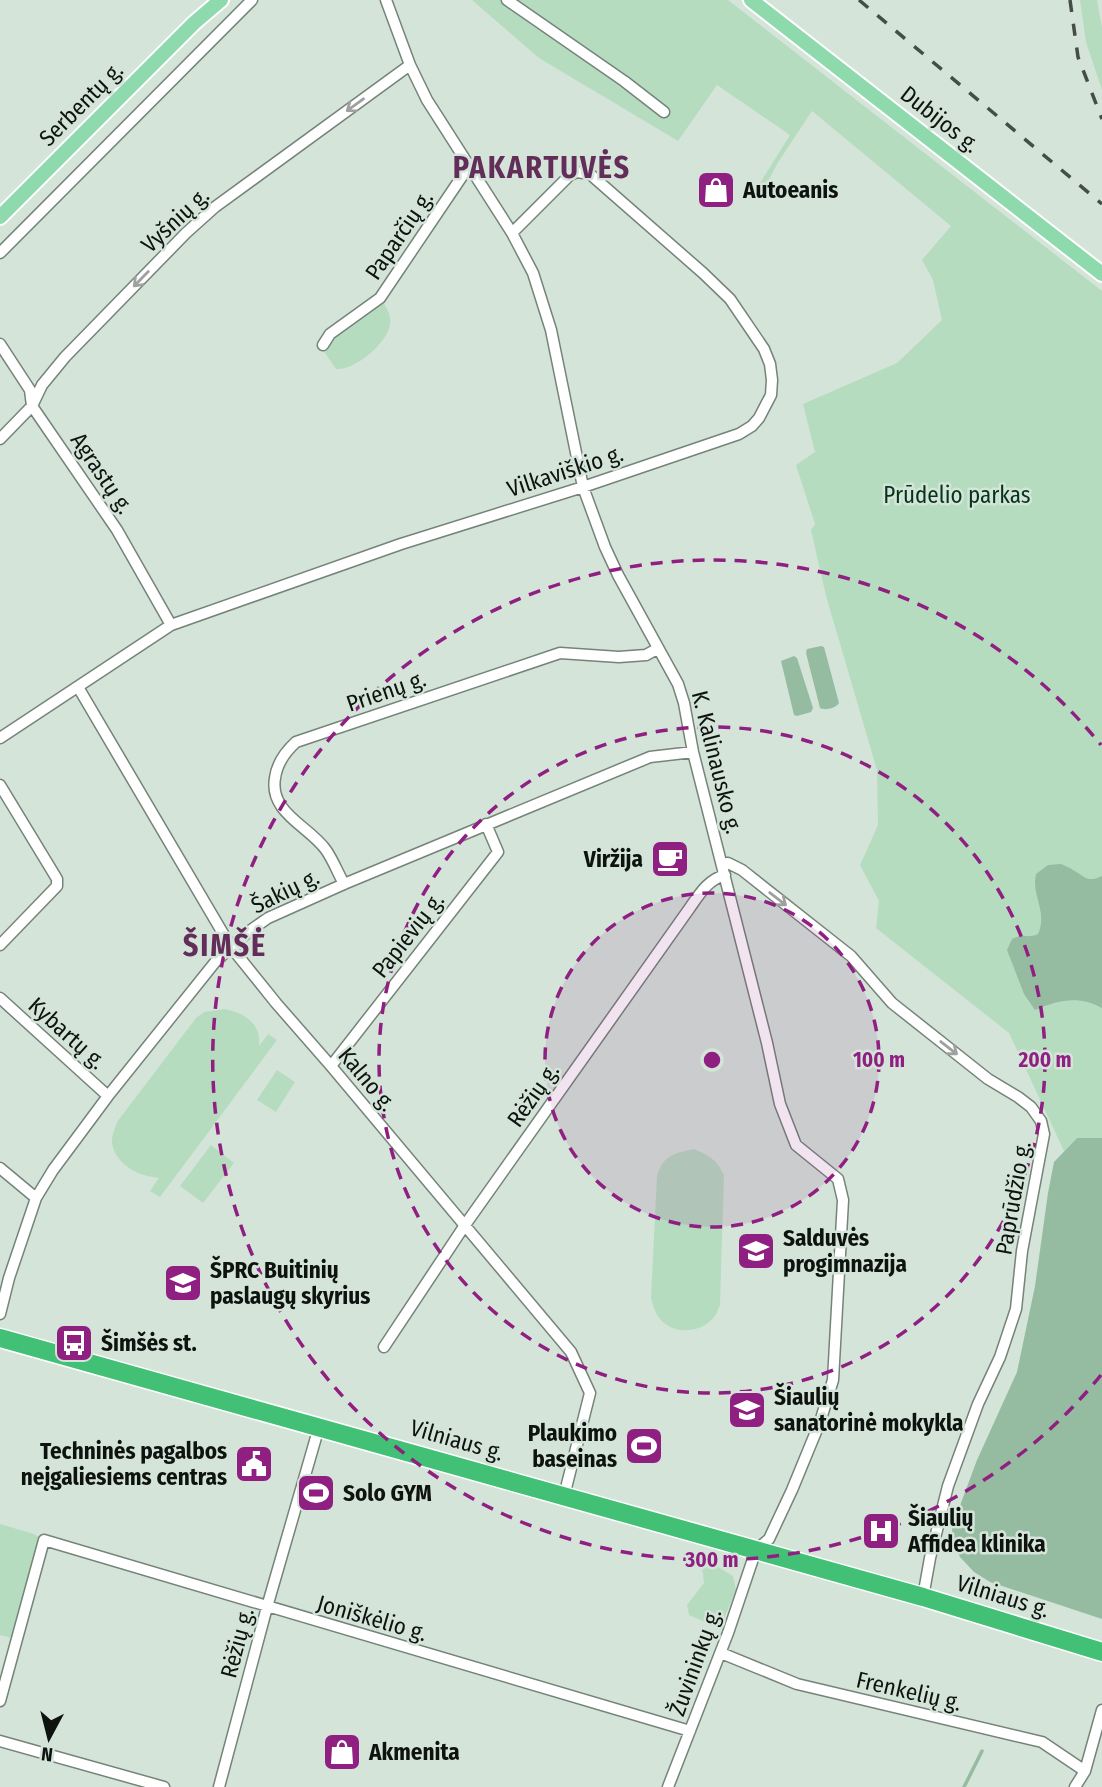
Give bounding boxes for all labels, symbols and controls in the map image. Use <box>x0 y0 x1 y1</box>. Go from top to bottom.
street label: Serbentų g. <box>33 56 129 152</box>
street label: Dubijos g. <box>895 80 985 158</box>
one-way arrow <box>346 98 365 112</box>
district label: PAKARTUVĖS <box>453 149 631 186</box>
shop icon: Autoeanis <box>695 169 737 211</box>
place label: Autoeanis <box>742 176 838 204</box>
street label: Vyšnių g. <box>135 182 215 258</box>
street label: Paparčių g. <box>359 185 439 285</box>
one-way arrow <box>132 270 149 287</box>
street label: Agrastų g. <box>65 427 139 519</box>
street label: Vilkaviškio g. <box>503 439 627 503</box>
park label: Prūdelio parkas <box>883 481 1031 509</box>
street label: Prienų g. <box>343 664 429 718</box>
street label: K. Kalinausko g. <box>686 688 748 836</box>
cafe icon: Viržija <box>649 838 691 880</box>
place label: Viržija <box>583 845 643 873</box>
street label: Šakių g. <box>246 862 324 919</box>
street label: Papievių g. <box>366 887 450 983</box>
one-way arrow <box>769 891 787 907</box>
district label: ŠIMŠĖ <box>183 926 267 964</box>
street label: Kybartų g. <box>23 991 111 1075</box>
street label: Kalno g. <box>332 1041 402 1117</box>
one-way arrow <box>939 1041 958 1056</box>
text: 100 m <box>853 1047 905 1073</box>
text: 200 m <box>1017 1047 1072 1073</box>
centre of rings <box>700 1048 724 1072</box>
street label: Rėžių g. <box>501 1058 565 1132</box>
street label: Paprūdžio g. <box>989 1139 1037 1257</box>
place label: Salduvės progimnazija <box>783 1224 907 1278</box>
school or university icon: Salduvės progimnazija <box>735 1230 777 1272</box>
place label: ŠPRC Buitinių paslaugų skyrius <box>210 1255 370 1310</box>
school or university icon: ŠPRC Buitinių paslaugų skyrius <box>162 1262 204 1304</box>
bus stop icon: Šimšės st. <box>53 1322 95 1364</box>
place label: Šimšės st. <box>101 1328 197 1357</box>
place label: Šiaulių sanatorinė mokykla <box>774 1382 964 1437</box>
school or university icon: Šiaulių sanatorinė mokykla <box>726 1389 768 1431</box>
street label: Vilniaus g. <box>407 1413 507 1467</box>
place label: Plaukimo baseinas <box>528 1419 617 1473</box>
sports icon: Plaukimo baseinas <box>623 1425 665 1467</box>
place label: Techninės pagalbos neįgaliesiems centras <box>21 1437 227 1491</box>
public building icon: Techninės pagalbos neįgaliesiems centras <box>233 1443 275 1485</box>
sports icon: Solo GYM <box>295 1472 337 1514</box>
place label: Solo GYM <box>343 1479 432 1507</box>
place label: Šiaulių Affidea klinika <box>907 1503 1046 1558</box>
hospital icon: Šiaulių Affidea klinika <box>860 1510 902 1552</box>
text: 300 m <box>684 1547 739 1573</box>
street label: Vilniaus g. <box>953 1569 1053 1623</box>
street label: Joniškėlio g. <box>314 1589 430 1647</box>
street label: Rėžių g. <box>214 1605 260 1681</box>
street label: Žuvininkų g. <box>663 1605 727 1719</box>
street label: Frenkelių g. <box>854 1665 964 1717</box>
north arrow <box>14 1703 84 1773</box>
shop icon: Akmenita <box>321 1731 363 1773</box>
place label: Akmenita <box>368 1738 460 1766</box>
text: N <box>40 1742 54 1766</box>

